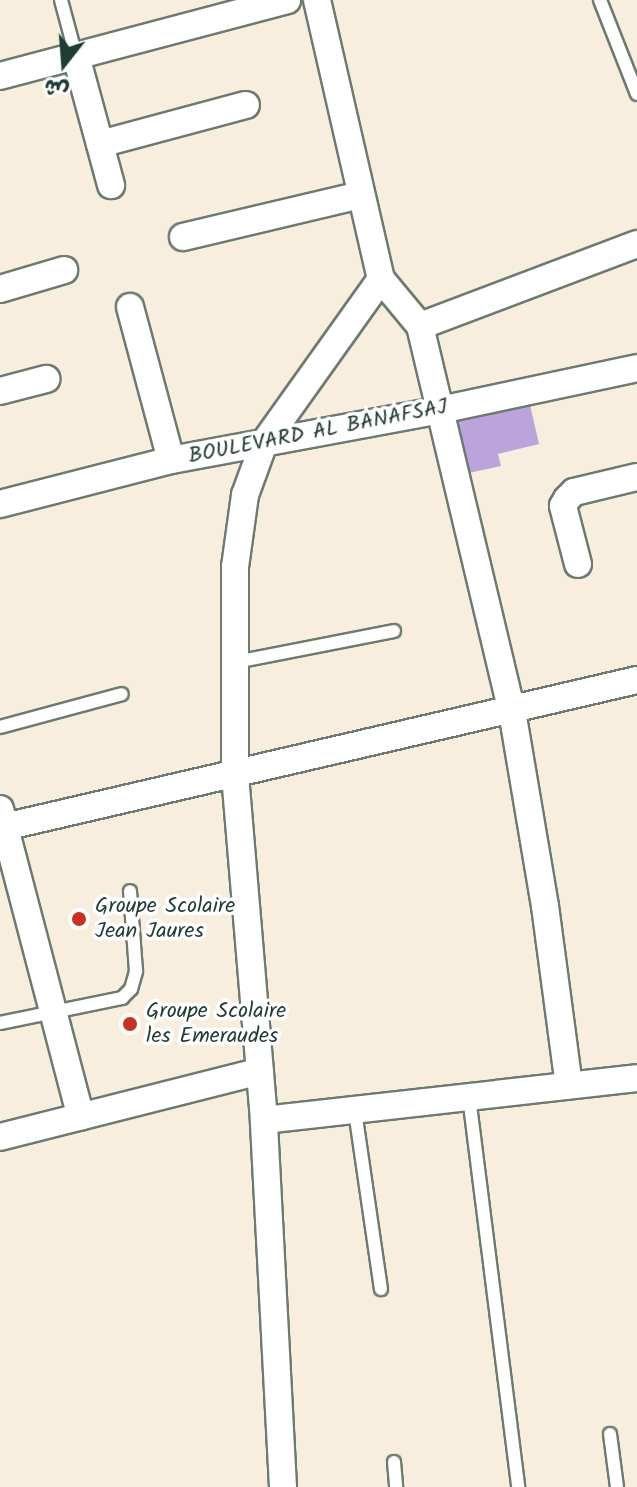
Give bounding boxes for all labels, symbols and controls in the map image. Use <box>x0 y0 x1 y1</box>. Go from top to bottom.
north arrow <box>24 24 104 104</box>
text: ش <box>40 67 74 108</box>
street label: BOULEVARD AL BANAFSAJ <box>186 394 450 470</box>
place label: Groupe Scolaire Jean Jaures <box>95 893 235 944</box>
marker: Groupe Scolaire Jean Jaures <box>70 910 88 928</box>
place label: Groupe Scolaire les Emeraudes <box>146 998 286 1050</box>
marker: Groupe Scolaire les Emeraudes <box>121 1015 139 1033</box>

